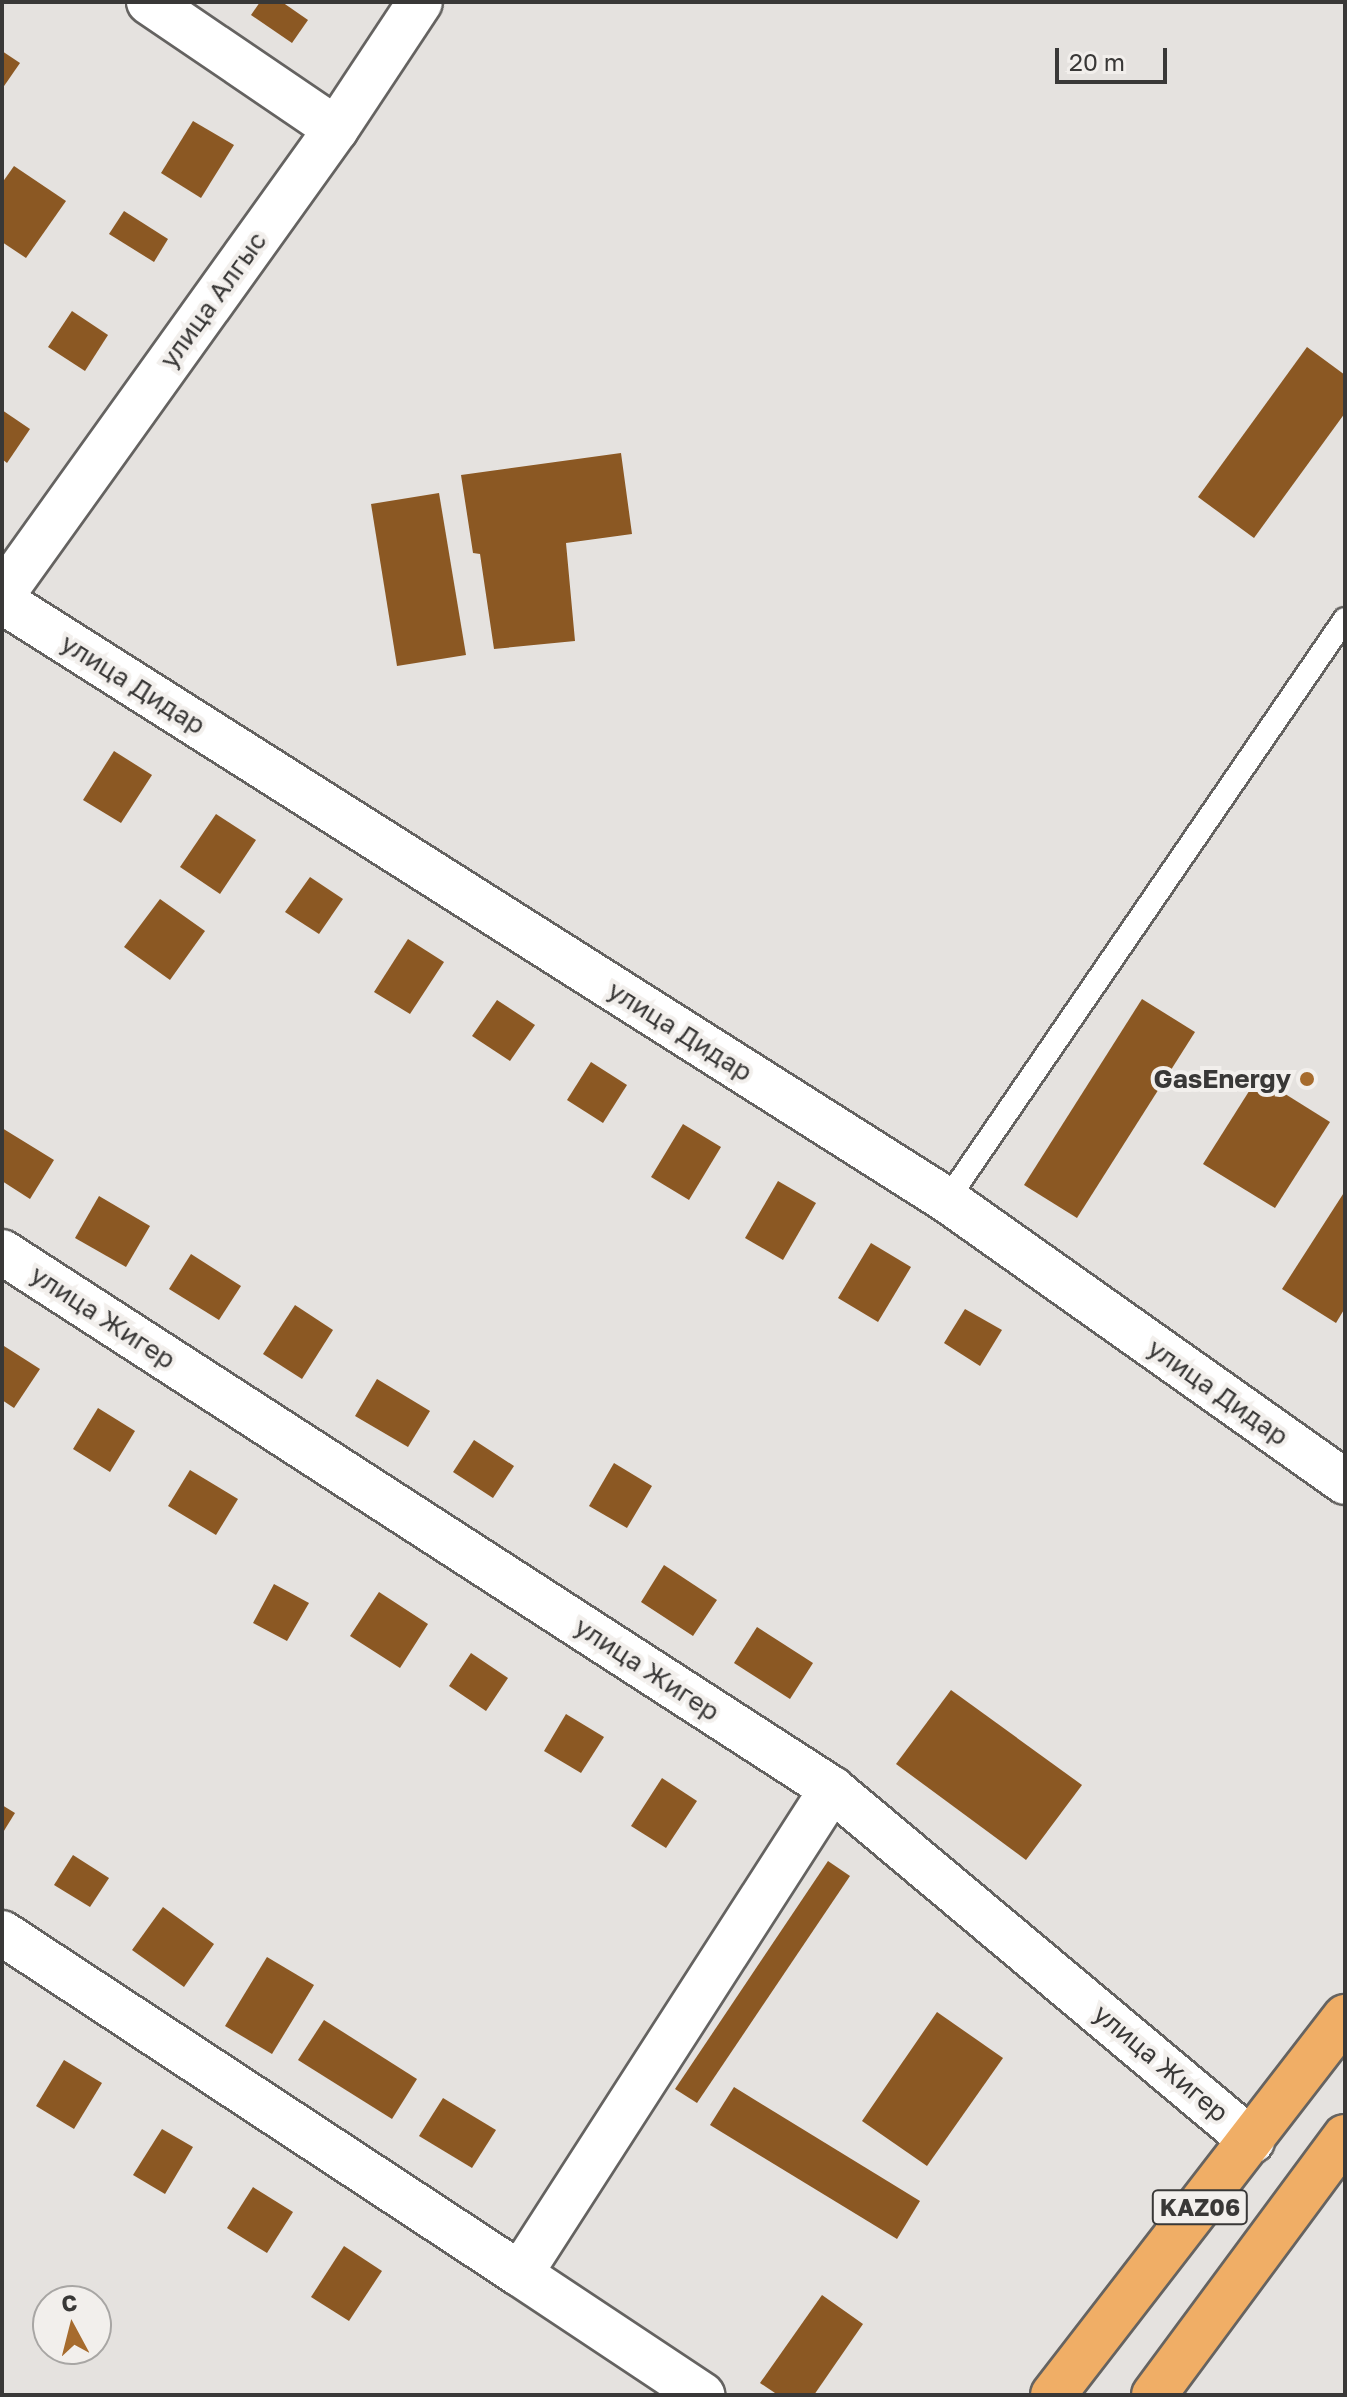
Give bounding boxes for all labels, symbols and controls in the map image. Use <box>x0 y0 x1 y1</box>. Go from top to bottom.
scale bar <box>1059 32 1171 82</box>
text: 20 m <box>1069 47 1125 76</box>
street label: улица Алгыс <box>153 226 273 374</box>
street label: улица Дидар <box>55 627 211 741</box>
street label: улица Дидар <box>602 974 758 1088</box>
place label: GasEnergy <box>1154 1063 1291 1095</box>
marker: GasEnergy <box>1298 1070 1316 1088</box>
street label: улица Жигер <box>25 1259 181 1375</box>
street label: улица Дидар <box>1142 1332 1294 1452</box>
street label: улица Жигер <box>569 1611 725 1727</box>
street label: улица Жигер <box>1087 1998 1235 2128</box>
road number: KАZ06 <box>1150 2187 1250 2227</box>
north arrow <box>32 2285 112 2365</box>
text: С <box>60 2288 79 2317</box>

